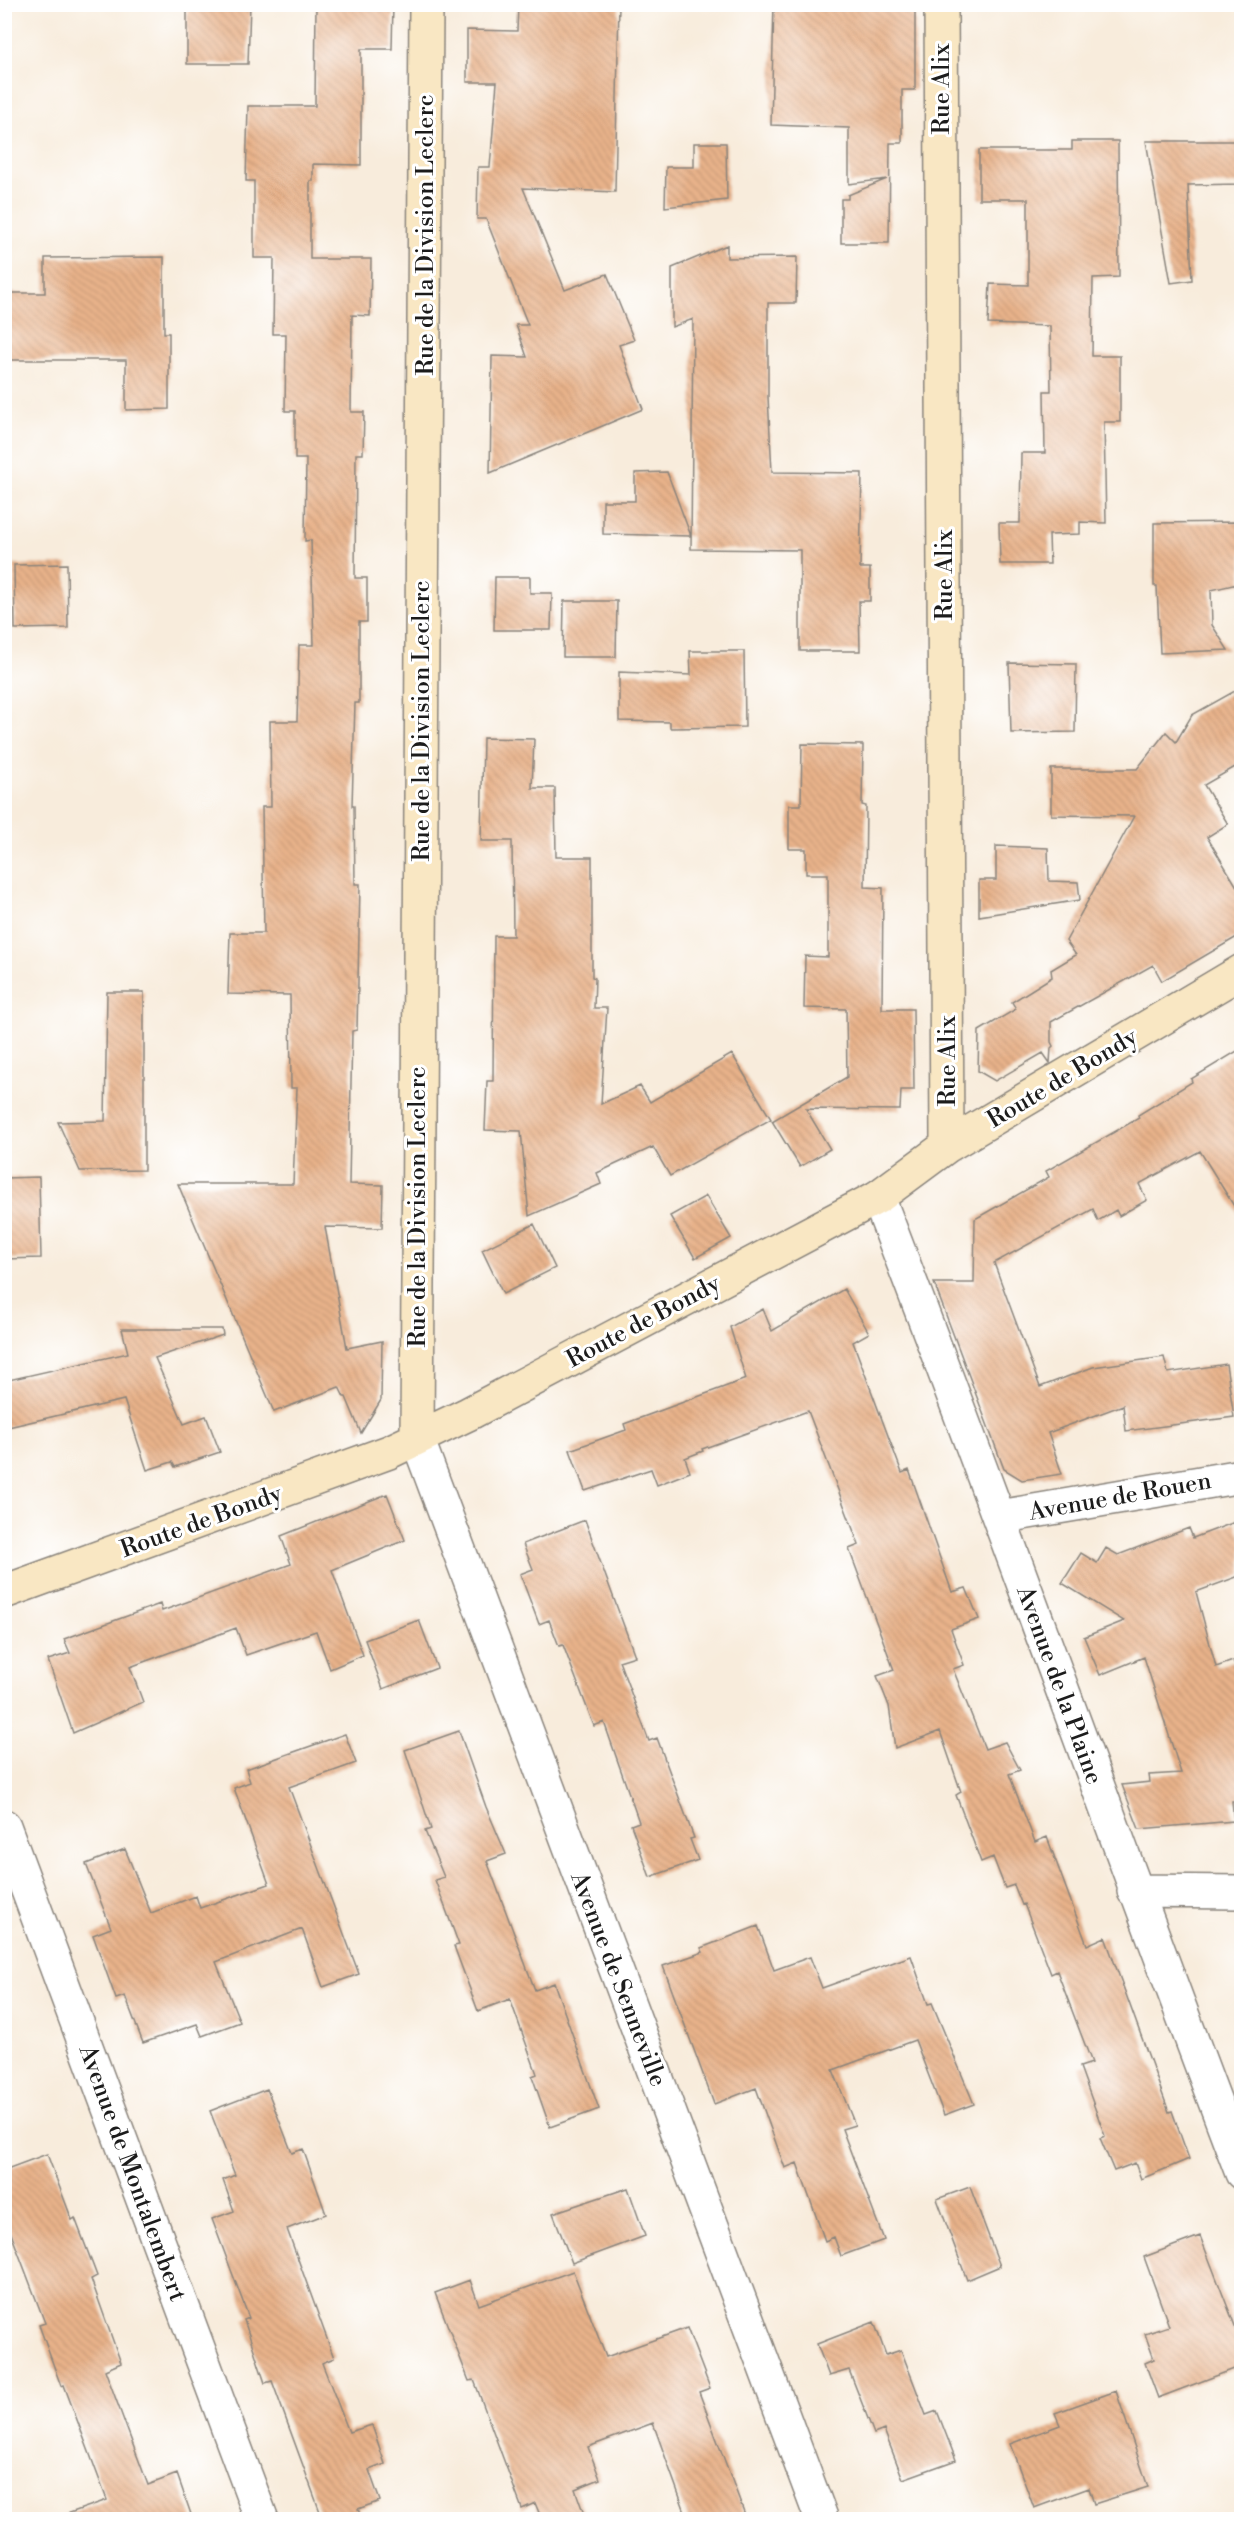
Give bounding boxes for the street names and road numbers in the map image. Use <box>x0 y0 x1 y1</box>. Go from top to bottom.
street label: Rue Alix <box>927 43 957 134</box>
street label: Rue de la Division Leclerc <box>411 94 441 376</box>
street label: Rue Alix <box>930 529 960 620</box>
street label: Rue de la Division Leclerc <box>407 580 437 862</box>
street label: Rue Alix <box>933 1015 963 1106</box>
street label: Route de Bondy <box>982 1022 1143 1135</box>
street label: Rue de la Division Leclerc <box>403 1066 433 1348</box>
street label: Route de Bondy <box>561 1269 726 1375</box>
street label: Avenue de Rouen <box>1026 1466 1214 1528</box>
street label: Route de Bondy <box>116 1479 287 1565</box>
street label: Avenue de la Plaine <box>1009 1581 1109 1789</box>
street label: Avenue de Senneville <box>563 1867 673 2091</box>
street label: Avenue de Montalembert <box>71 2040 193 2306</box>

